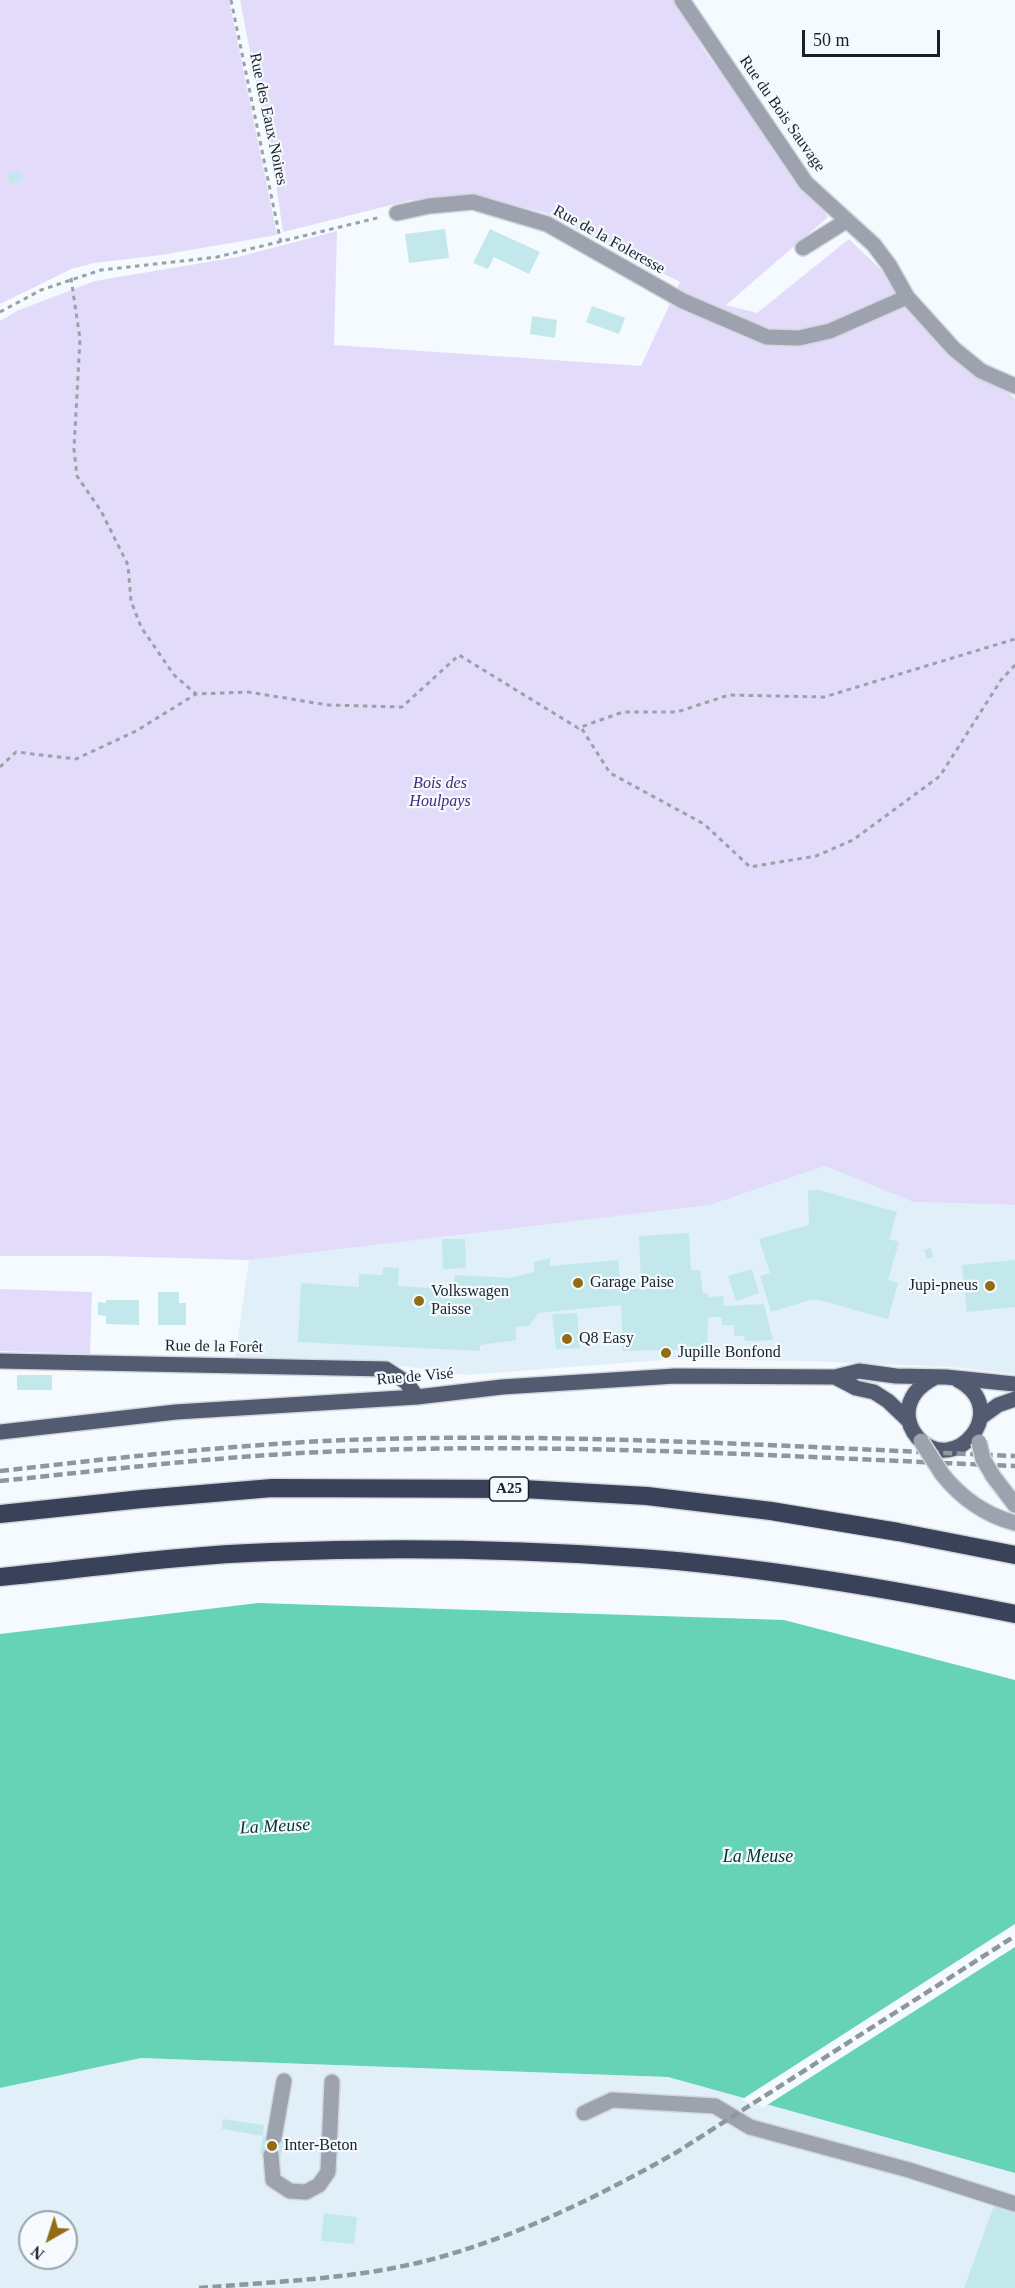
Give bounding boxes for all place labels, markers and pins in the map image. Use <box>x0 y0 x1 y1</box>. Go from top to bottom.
place label: Garage Paise <box>590 1273 674 1293</box>
marker: Garage Paise <box>571 1276 585 1290</box>
place label: Jupi-pneus <box>909 1276 978 1296</box>
marker: Jupi-pneus <box>983 1279 997 1293</box>
place label: Volkswagen Paisse <box>431 1282 509 1320</box>
marker: Volkswagen Paisse <box>412 1294 426 1308</box>
place label: Q8 Easy <box>579 1329 634 1349</box>
marker: Q8 Easy <box>560 1332 574 1346</box>
place label: Jupille Bonfond <box>678 1343 781 1363</box>
marker: Jupille Bonfond <box>659 1346 673 1360</box>
place label: Inter-Beton <box>284 2136 357 2156</box>
marker: Inter-Beton <box>265 2139 279 2153</box>

